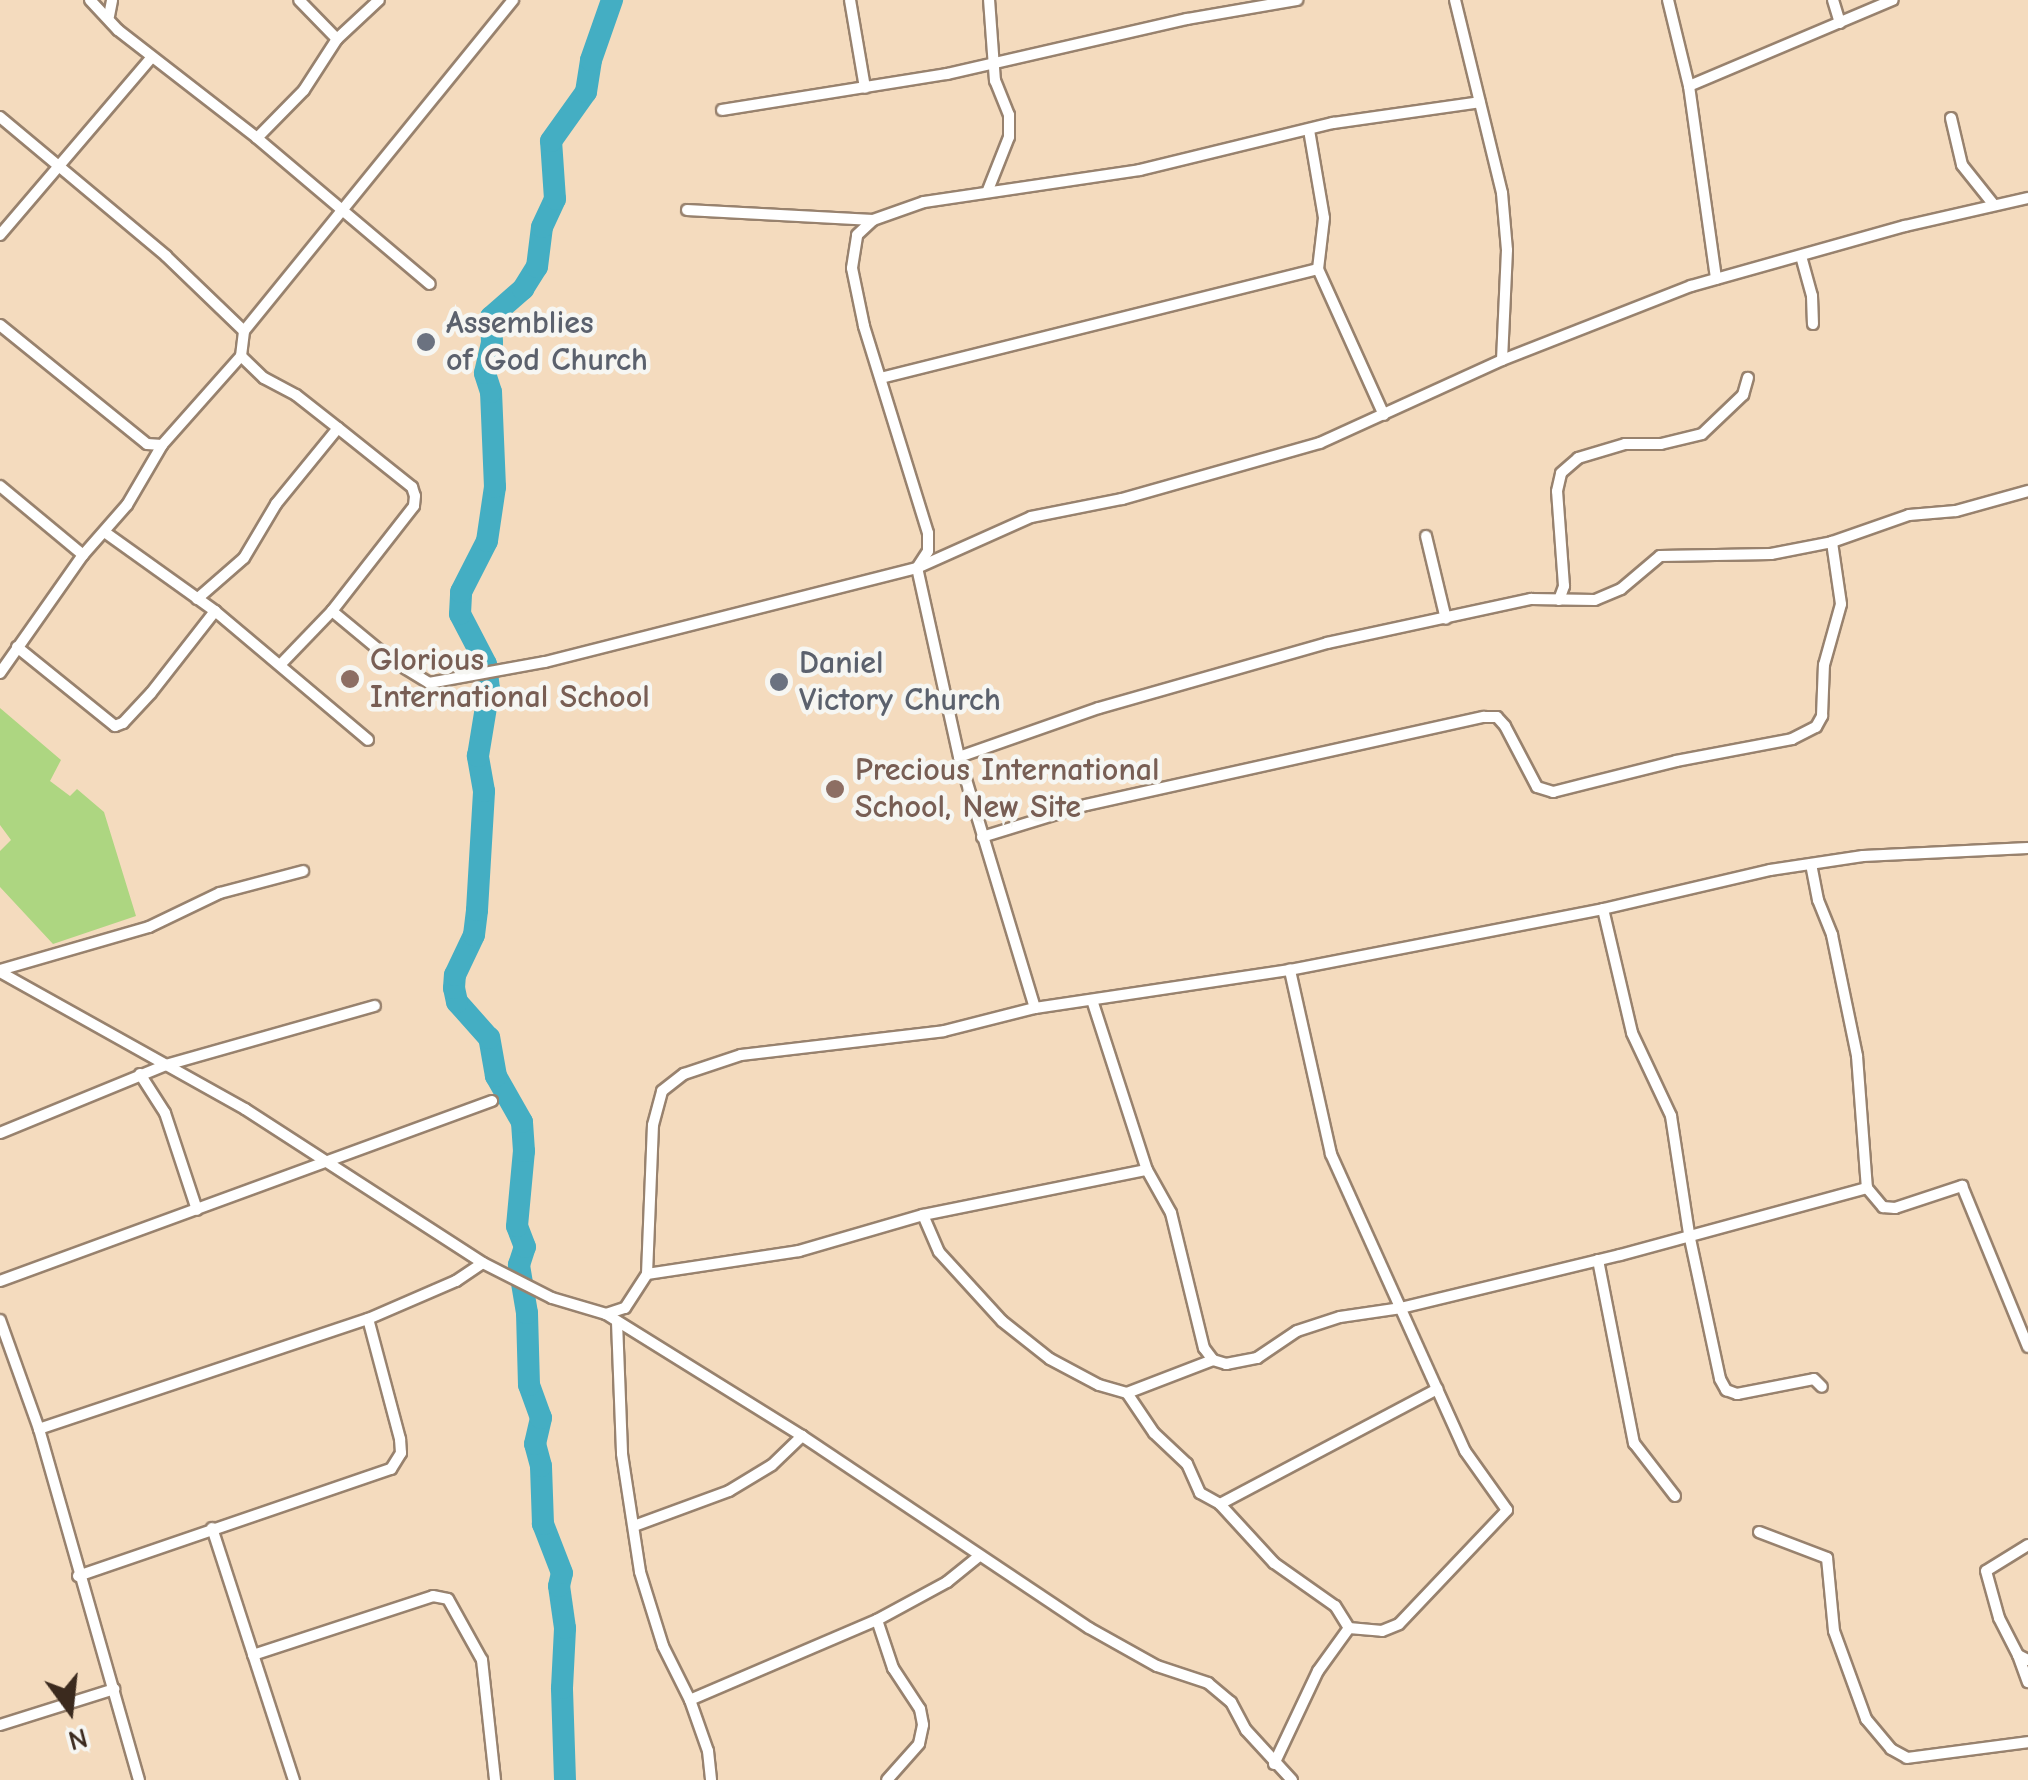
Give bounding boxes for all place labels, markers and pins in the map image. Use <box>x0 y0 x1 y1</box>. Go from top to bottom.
place label: Assemblies of God Church <box>446 305 648 380</box>
marker: Assemblies of God Church <box>415 331 437 353</box>
place label: Glorious International School <box>370 642 650 717</box>
place label: Daniel Victory Church <box>799 645 1001 720</box>
marker: Glorious International School <box>339 668 361 690</box>
marker: Daniel Victory Church <box>768 671 790 693</box>
place label: Precious International School, New Site <box>855 752 1160 827</box>
marker: Precious International School, New Site <box>824 778 846 800</box>

